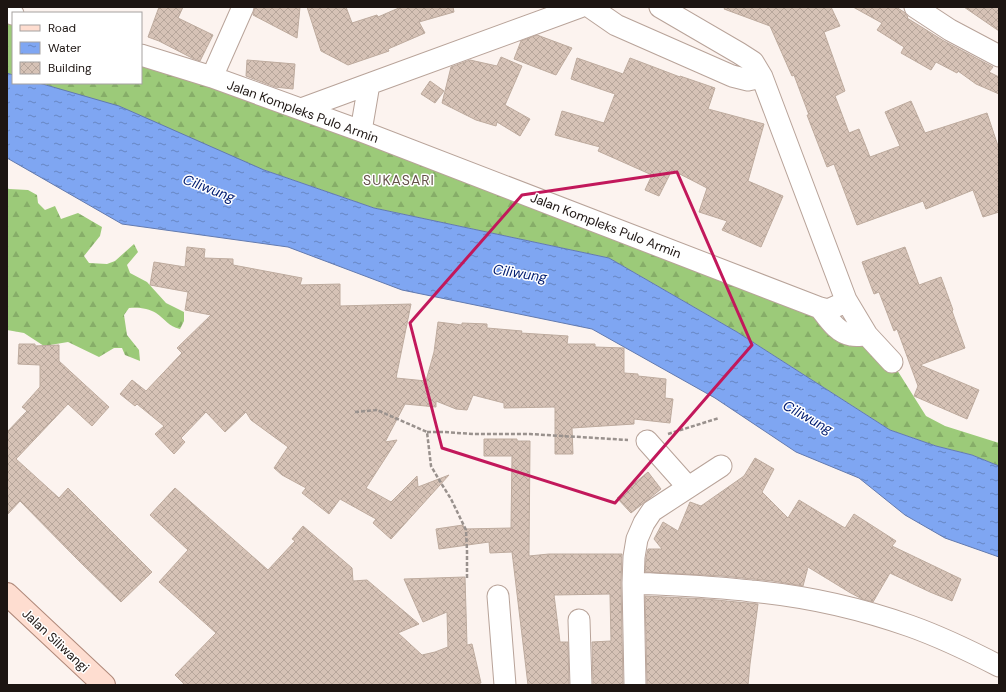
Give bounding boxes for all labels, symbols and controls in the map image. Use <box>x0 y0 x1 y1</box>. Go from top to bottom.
legend <box>12 12 142 84</box>
text: Road <box>48 20 76 36</box>
text: Water <box>48 40 82 56</box>
text: Building <box>48 60 92 76</box>
street label: Jalan Kompleks Pulo Armin <box>225 76 381 147</box>
water label: Ciliwung <box>180 170 238 206</box>
district label: SUKASARI <box>363 171 435 189</box>
street label: Jalan Kompleks Pulo Armin <box>528 189 684 262</box>
water label: Ciliwung <box>492 260 549 286</box>
water label: Ciliwung <box>780 396 836 438</box>
street label: Jalan Siliwangi <box>19 605 93 676</box>

